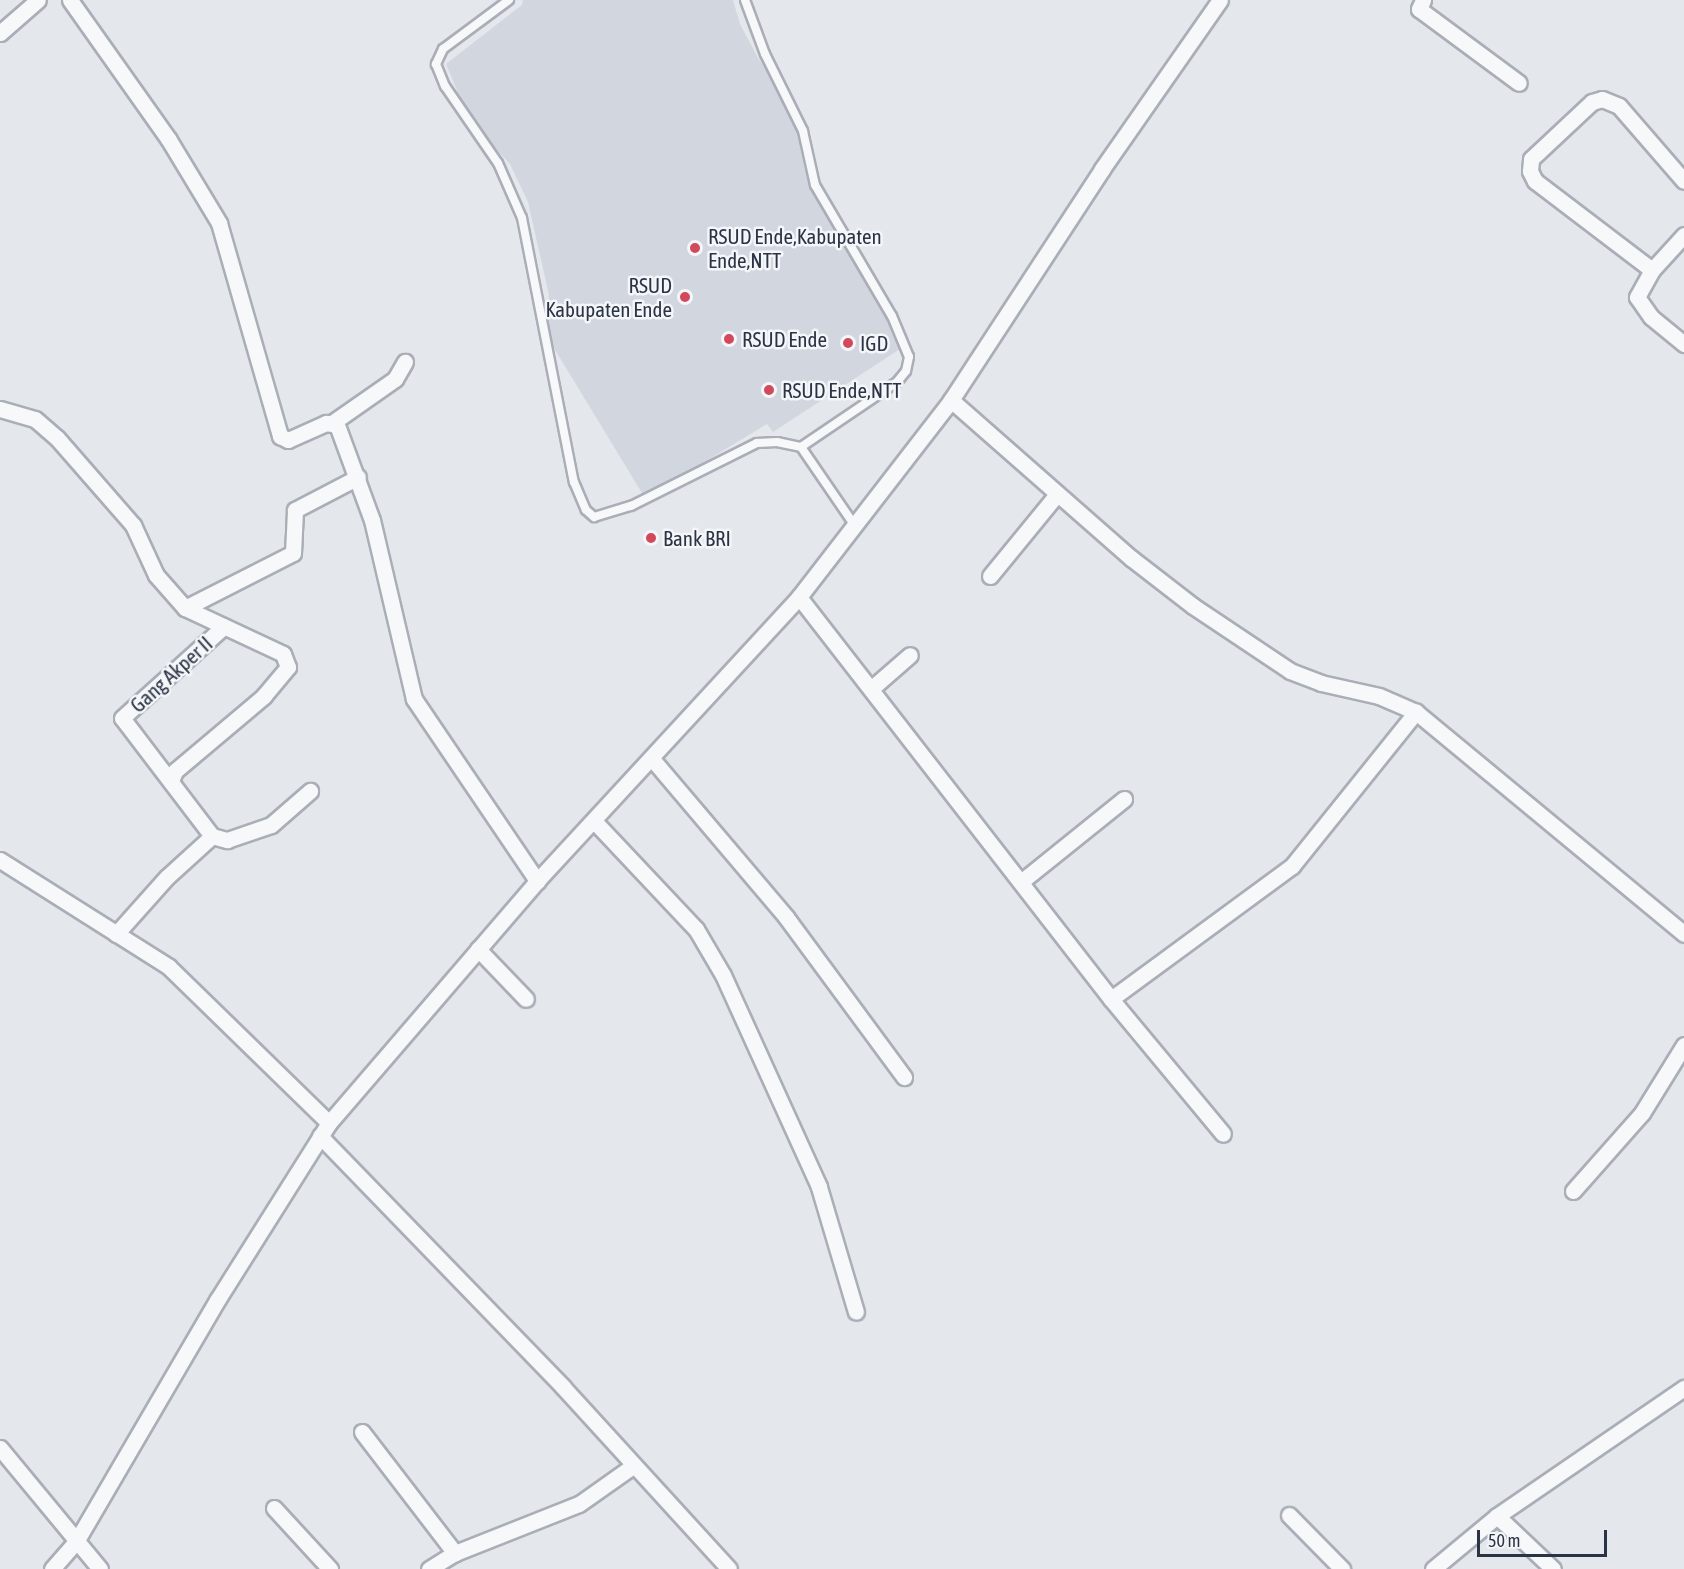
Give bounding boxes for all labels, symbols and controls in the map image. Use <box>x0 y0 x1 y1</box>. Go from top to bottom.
place label: RSUD Ende,Kabupaten Ende,NTT <box>708 223 882 273</box>
marker: RSUD Ende,Kabupaten Ende,NTT <box>686 239 704 257</box>
place label: RSUD Kabupaten Ende <box>545 272 672 322</box>
marker: RSUD Kabupaten Ende <box>676 288 694 306</box>
place label: RSUD Ende <box>742 326 827 352</box>
marker: RSUD Ende <box>720 330 738 348</box>
place label: IGD <box>860 330 888 356</box>
marker: IGD <box>841 336 855 350</box>
place label: RSUD Ende,NTT <box>782 377 902 403</box>
marker: RSUD Ende,NTT <box>760 381 778 399</box>
place label: Bank BRI <box>663 525 731 551</box>
marker: Bank BRI <box>644 531 658 545</box>
street label: Gang Akper II <box>125 631 217 717</box>
scale bar <box>1480 1518 1610 1556</box>
text: 50 m <box>1488 1530 1520 1551</box>

